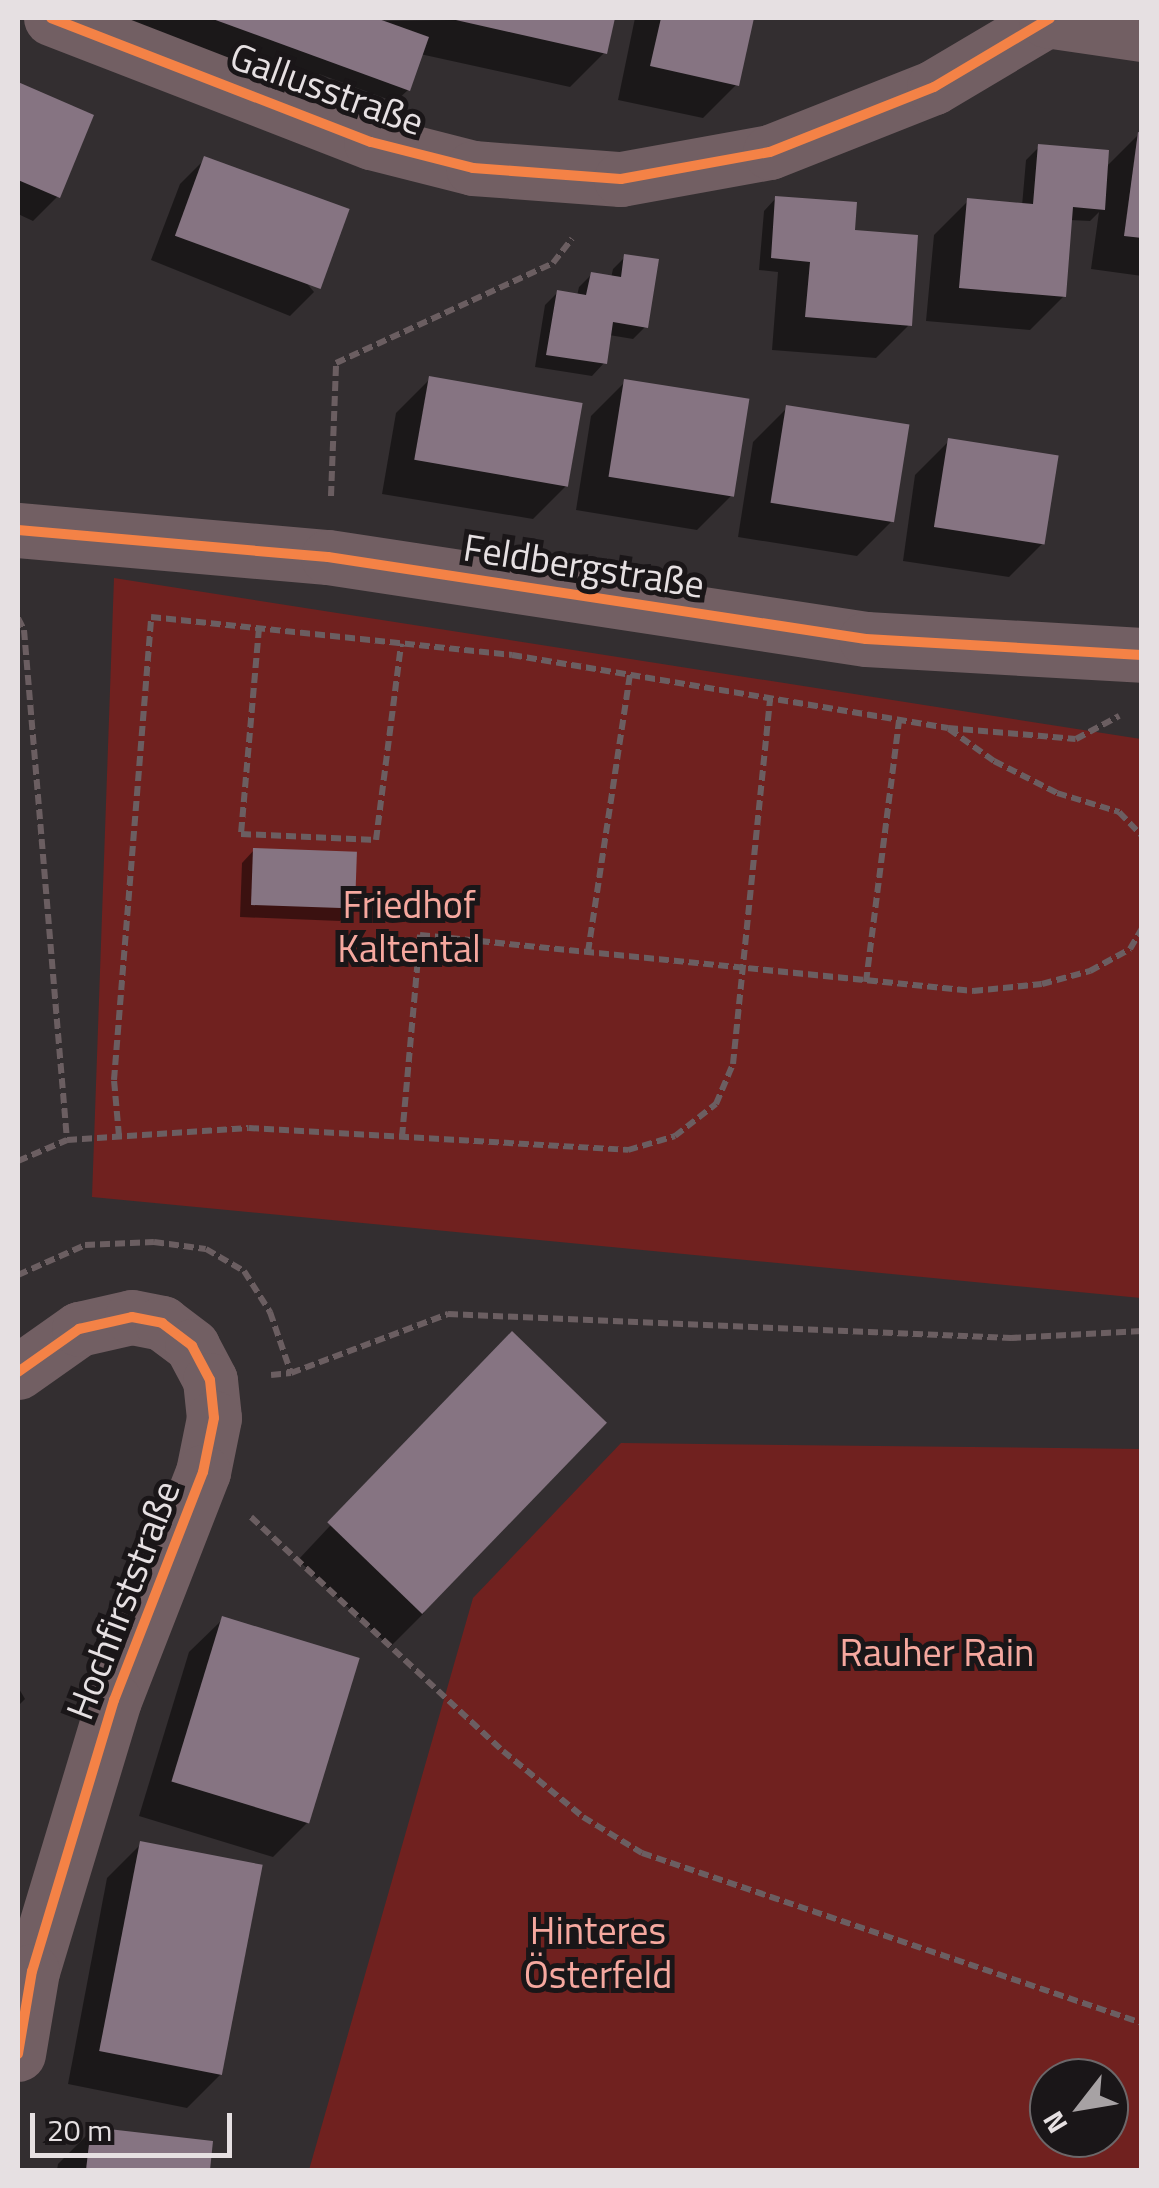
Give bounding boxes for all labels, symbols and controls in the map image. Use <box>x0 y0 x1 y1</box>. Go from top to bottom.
street label: Gallusstraße <box>224 33 430 145</box>
street label: Feldbergstraße <box>460 524 708 608</box>
park label: Friedhof Kaltental <box>337 882 481 972</box>
street label: Hochfirststraße <box>57 1474 189 1726</box>
park label: Rauher Rain <box>840 1630 1034 1676</box>
park label: Hinteres Österfeld <box>524 1908 672 1998</box>
north arrow <box>1029 2058 1129 2158</box>
scale bar <box>35 2093 238 2155</box>
text: N <box>1031 2103 1078 2142</box>
text: 20 m <box>47 2107 112 2153</box>

